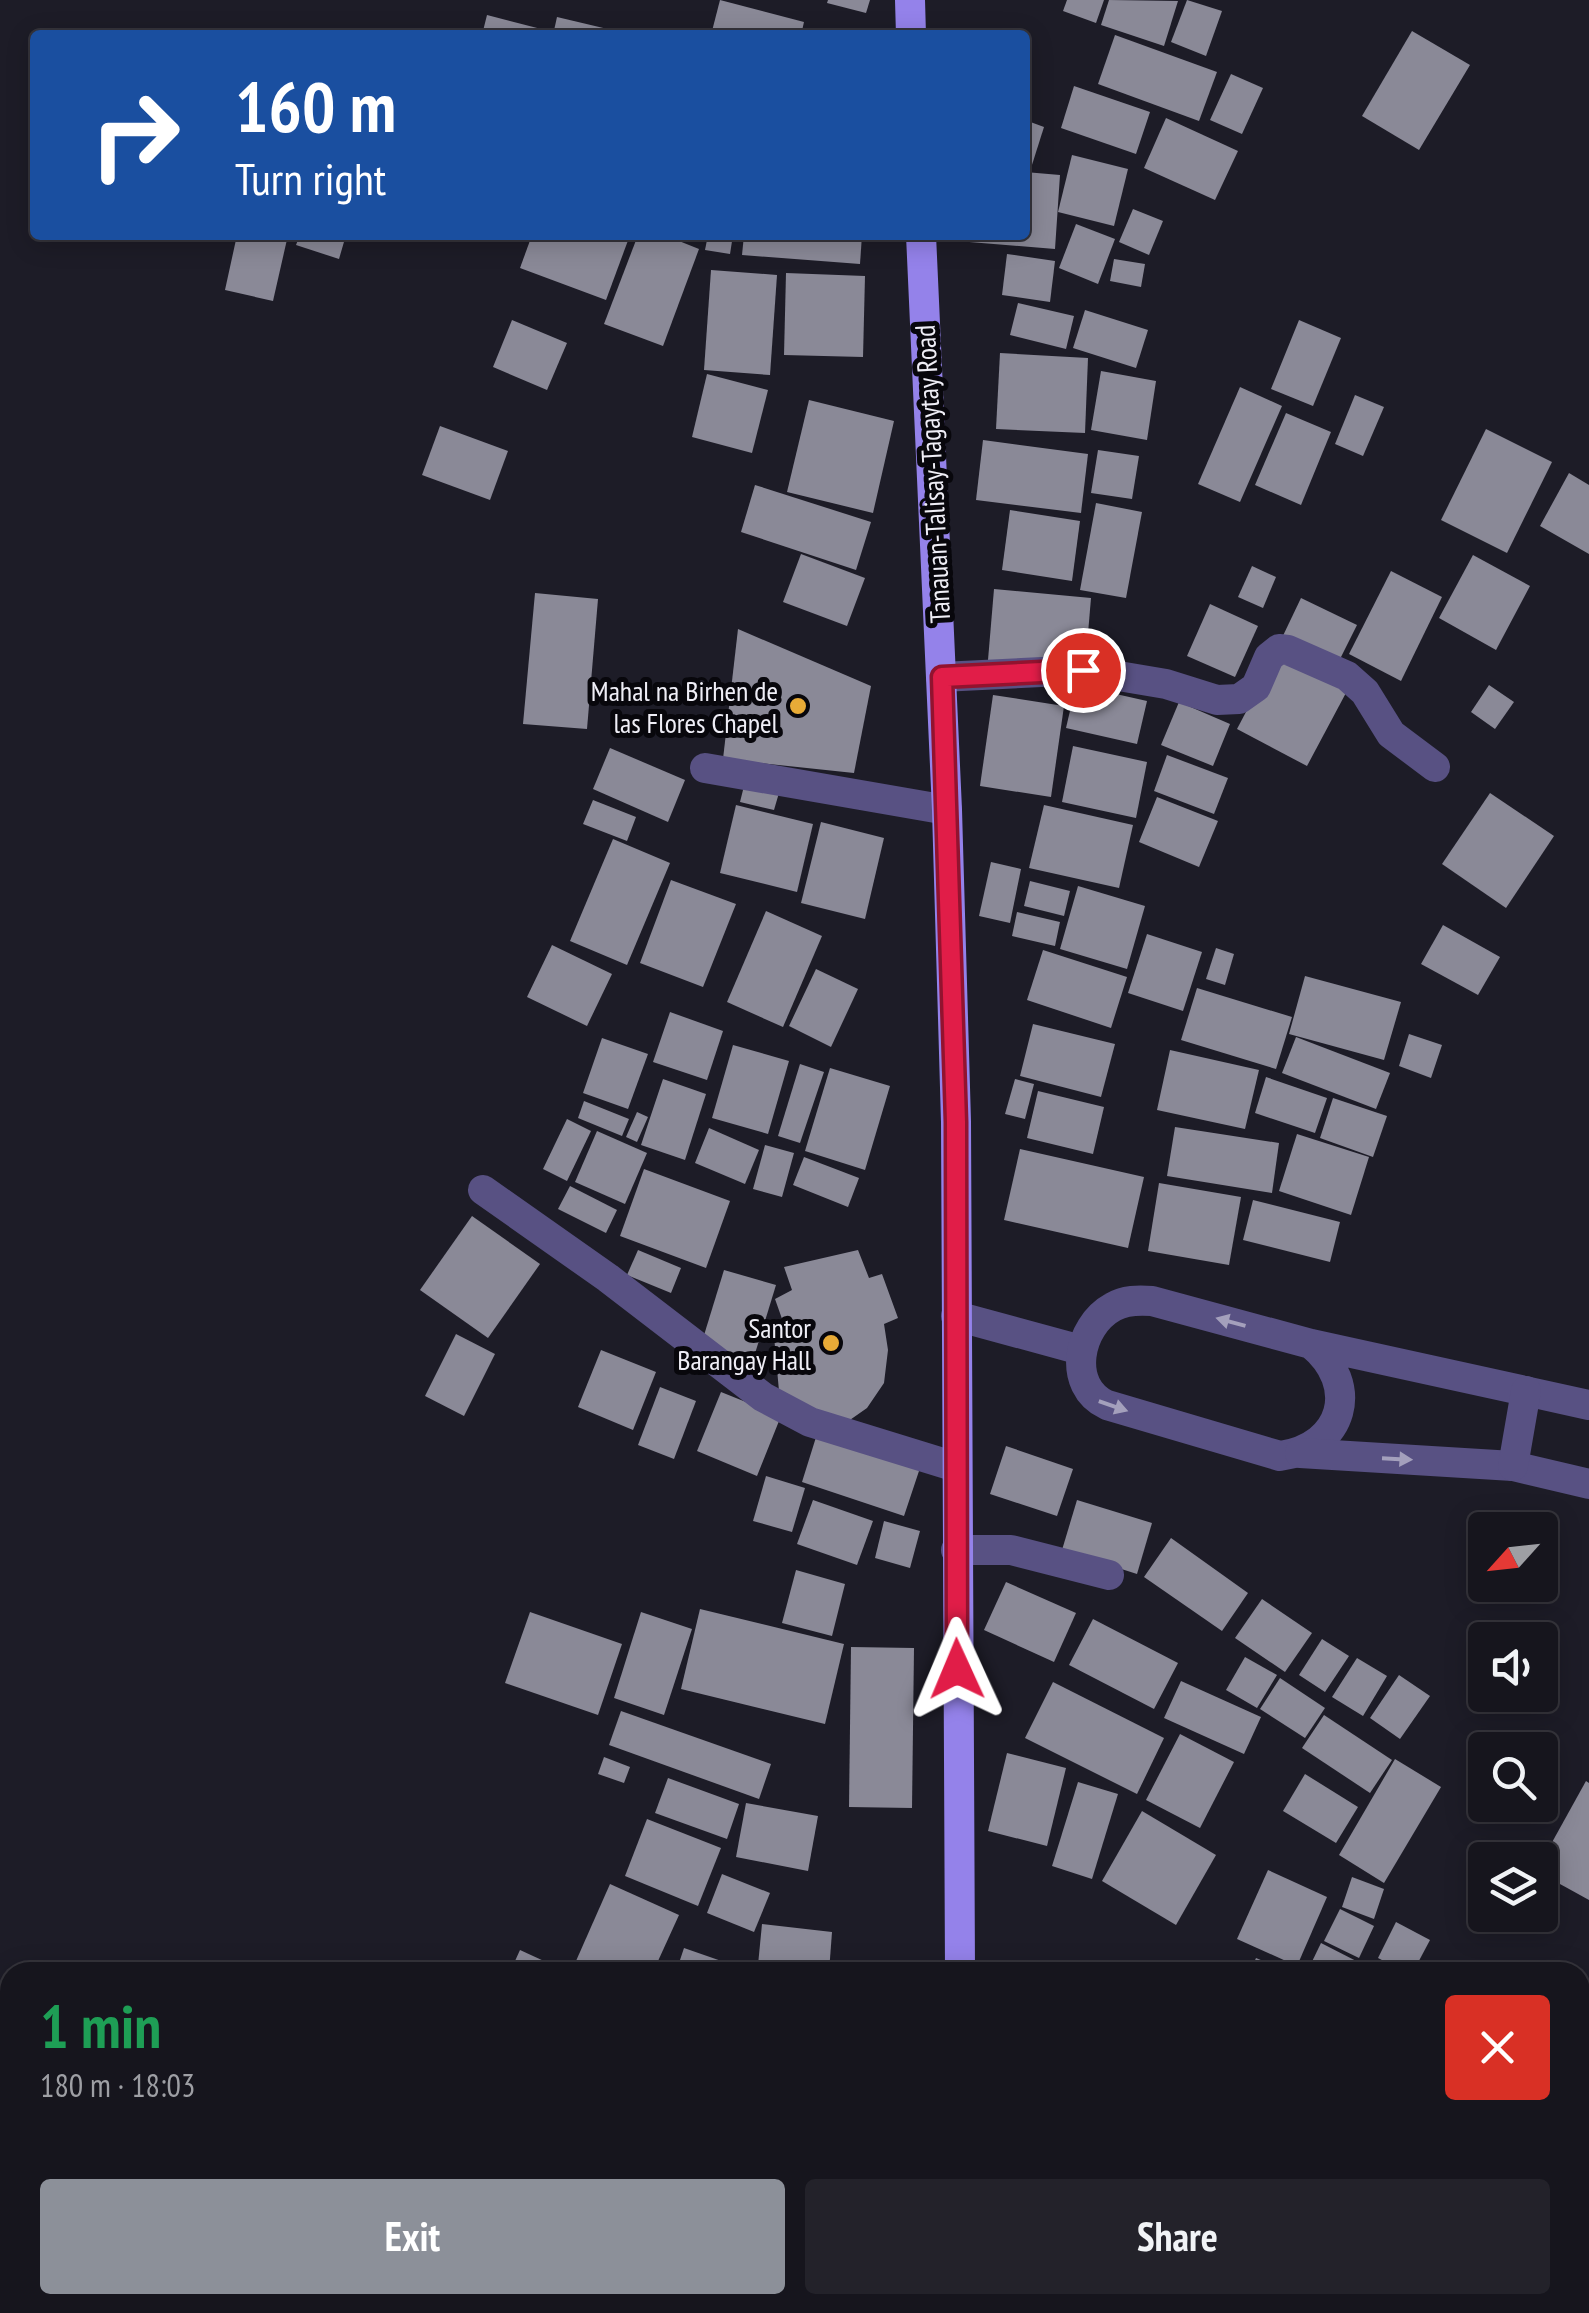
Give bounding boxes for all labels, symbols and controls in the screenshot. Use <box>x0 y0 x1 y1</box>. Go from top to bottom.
text: 160 m <box>235 61 396 151</box>
icon: right <box>70 70 200 200</box>
text: Turn right <box>235 149 386 207</box>
street label: Tanauan-Talisay-Tagaytay Road <box>906 324 958 624</box>
pin <box>1041 628 1126 713</box>
icon: arrive <box>1056 643 1111 698</box>
place label: Mahal na Birhen de las Flores Chapel <box>591 672 778 741</box>
marker: Mahal na Birhen de las Flores Chapel <box>787 695 809 717</box>
place label: Santor Barangay Hall <box>677 1309 811 1378</box>
one-way arrow <box>1215 1314 1246 1330</box>
marker: Santor Barangay Hall <box>820 1332 842 1354</box>
one-way arrow <box>1099 1399 1129 1414</box>
one-way arrow <box>1382 1451 1414 1467</box>
north arrow <box>1468 1512 1558 1602</box>
map controls <box>1468 1512 1558 1932</box>
position arrow <box>905 1617 1009 1721</box>
button: sound <box>1468 1622 1558 1712</box>
button: search <box>1468 1732 1558 1822</box>
button: layers <box>1468 1842 1558 1932</box>
text: 1 min <box>40 1987 161 2065</box>
button: close <box>1445 1995 1550 2100</box>
text: 180 m · 18:03 <box>40 2064 195 2106</box>
button: Exit <box>40 2179 785 2294</box>
button: Share <box>805 2179 1550 2294</box>

